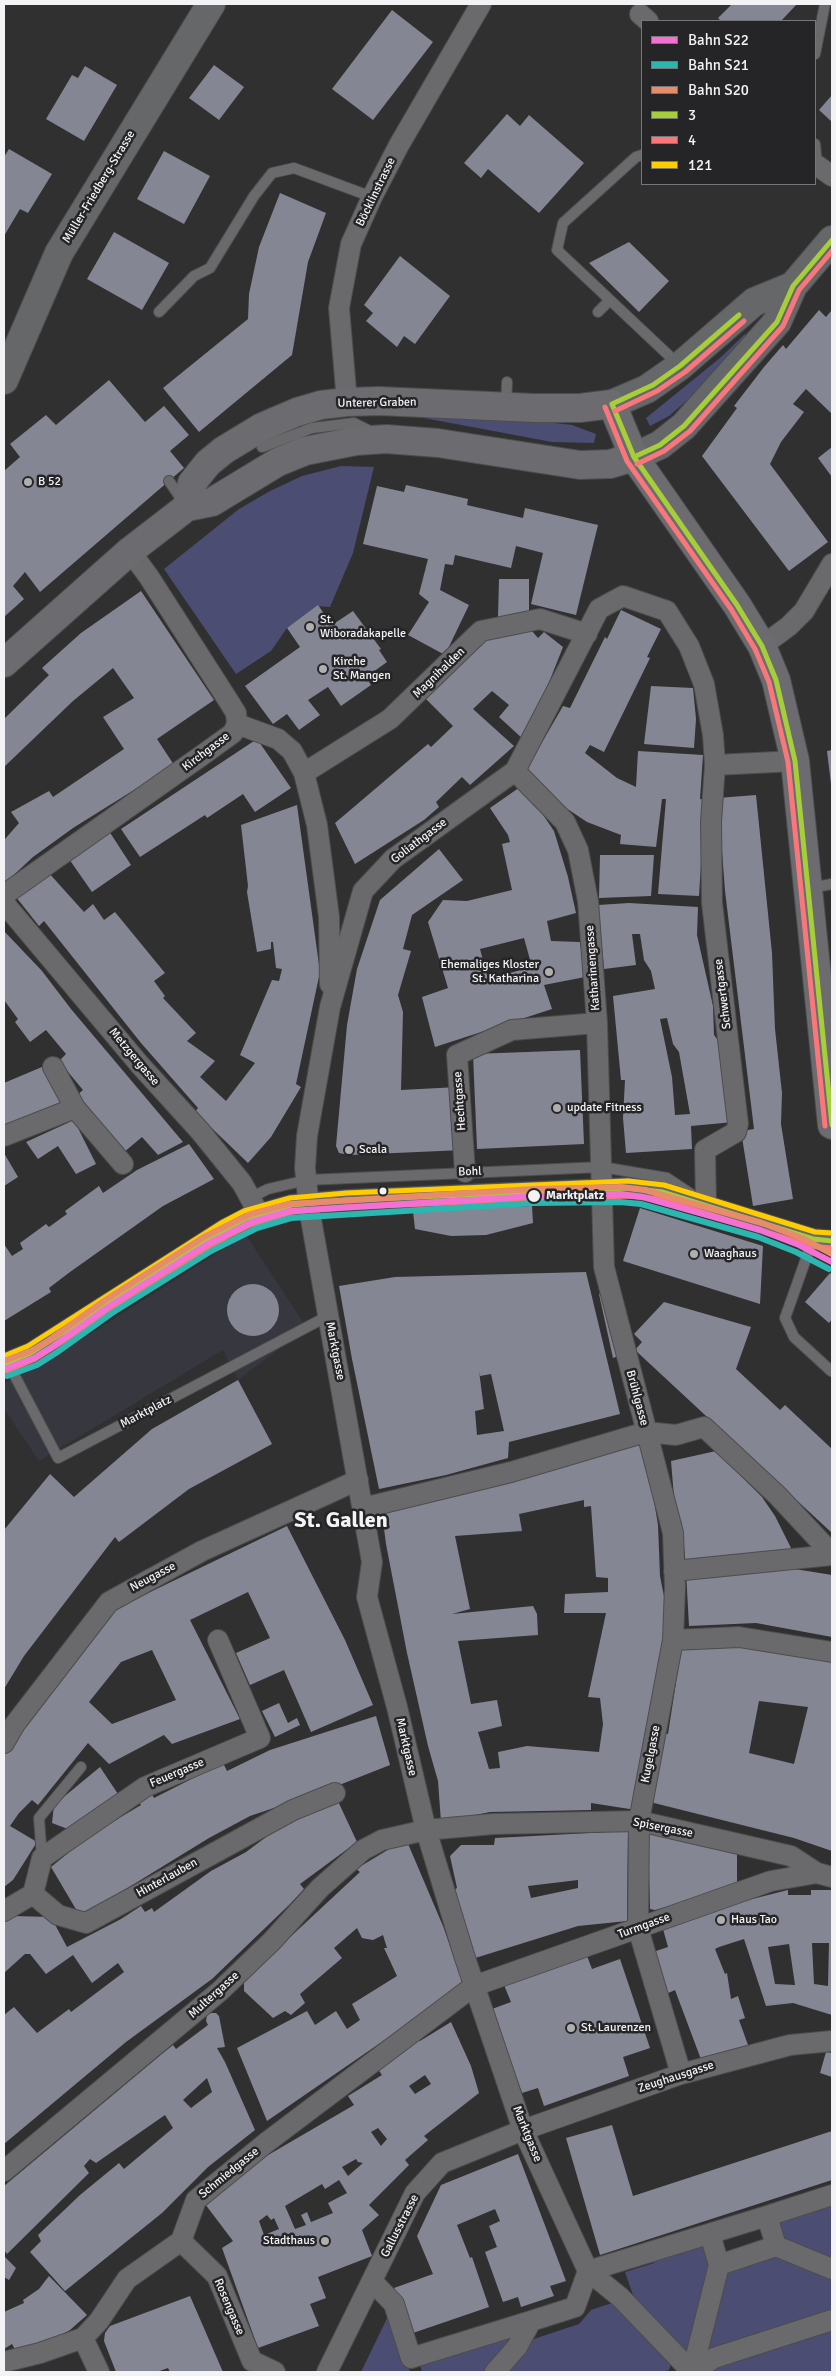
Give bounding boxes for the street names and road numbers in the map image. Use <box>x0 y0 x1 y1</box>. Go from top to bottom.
street label: Müller-Friedberg-Strasse <box>60 128 138 246</box>
street label: Böcklinstrasse <box>353 155 399 229</box>
street label: Unterer Graben <box>337 395 417 411</box>
street label: Magnihalden <box>410 645 468 701</box>
street label: Kirchgasse <box>179 729 233 775</box>
street label: Goliathgasse <box>388 815 450 867</box>
street label: Katharinengasse <box>583 925 603 1011</box>
street label: Schwertgasse <box>712 958 734 1030</box>
street label: Metzgergasse <box>106 1025 162 1089</box>
street label: Hechtgasse <box>451 1071 469 1131</box>
street label: Bohl <box>458 1164 482 1180</box>
street label: Marktgasse <box>322 1321 348 1381</box>
street label: Brühlgasse <box>623 1369 651 1427</box>
street label: Marktplatz <box>118 1392 174 1432</box>
street label: Neugasse <box>128 1559 178 1595</box>
street label: Marktgasse <box>392 1717 420 1777</box>
street label: Kugelgasse <box>638 1724 664 1784</box>
street label: Feuergasse <box>148 1755 206 1791</box>
street label: Spisergasse <box>632 1815 694 1841</box>
street label: Hinterlauben <box>134 1855 200 1901</box>
street label: Turmgasse <box>616 1910 672 1942</box>
street label: Multergasse <box>186 1969 242 2021</box>
street label: Zeughausgasse <box>636 2058 716 2096</box>
street label: Marktgasse <box>509 2104 545 2164</box>
street label: Schmiedgasse <box>196 2144 262 2202</box>
street label: Gallusstrasse <box>378 2192 422 2260</box>
street label: Rosengasse <box>211 2277 247 2337</box>

